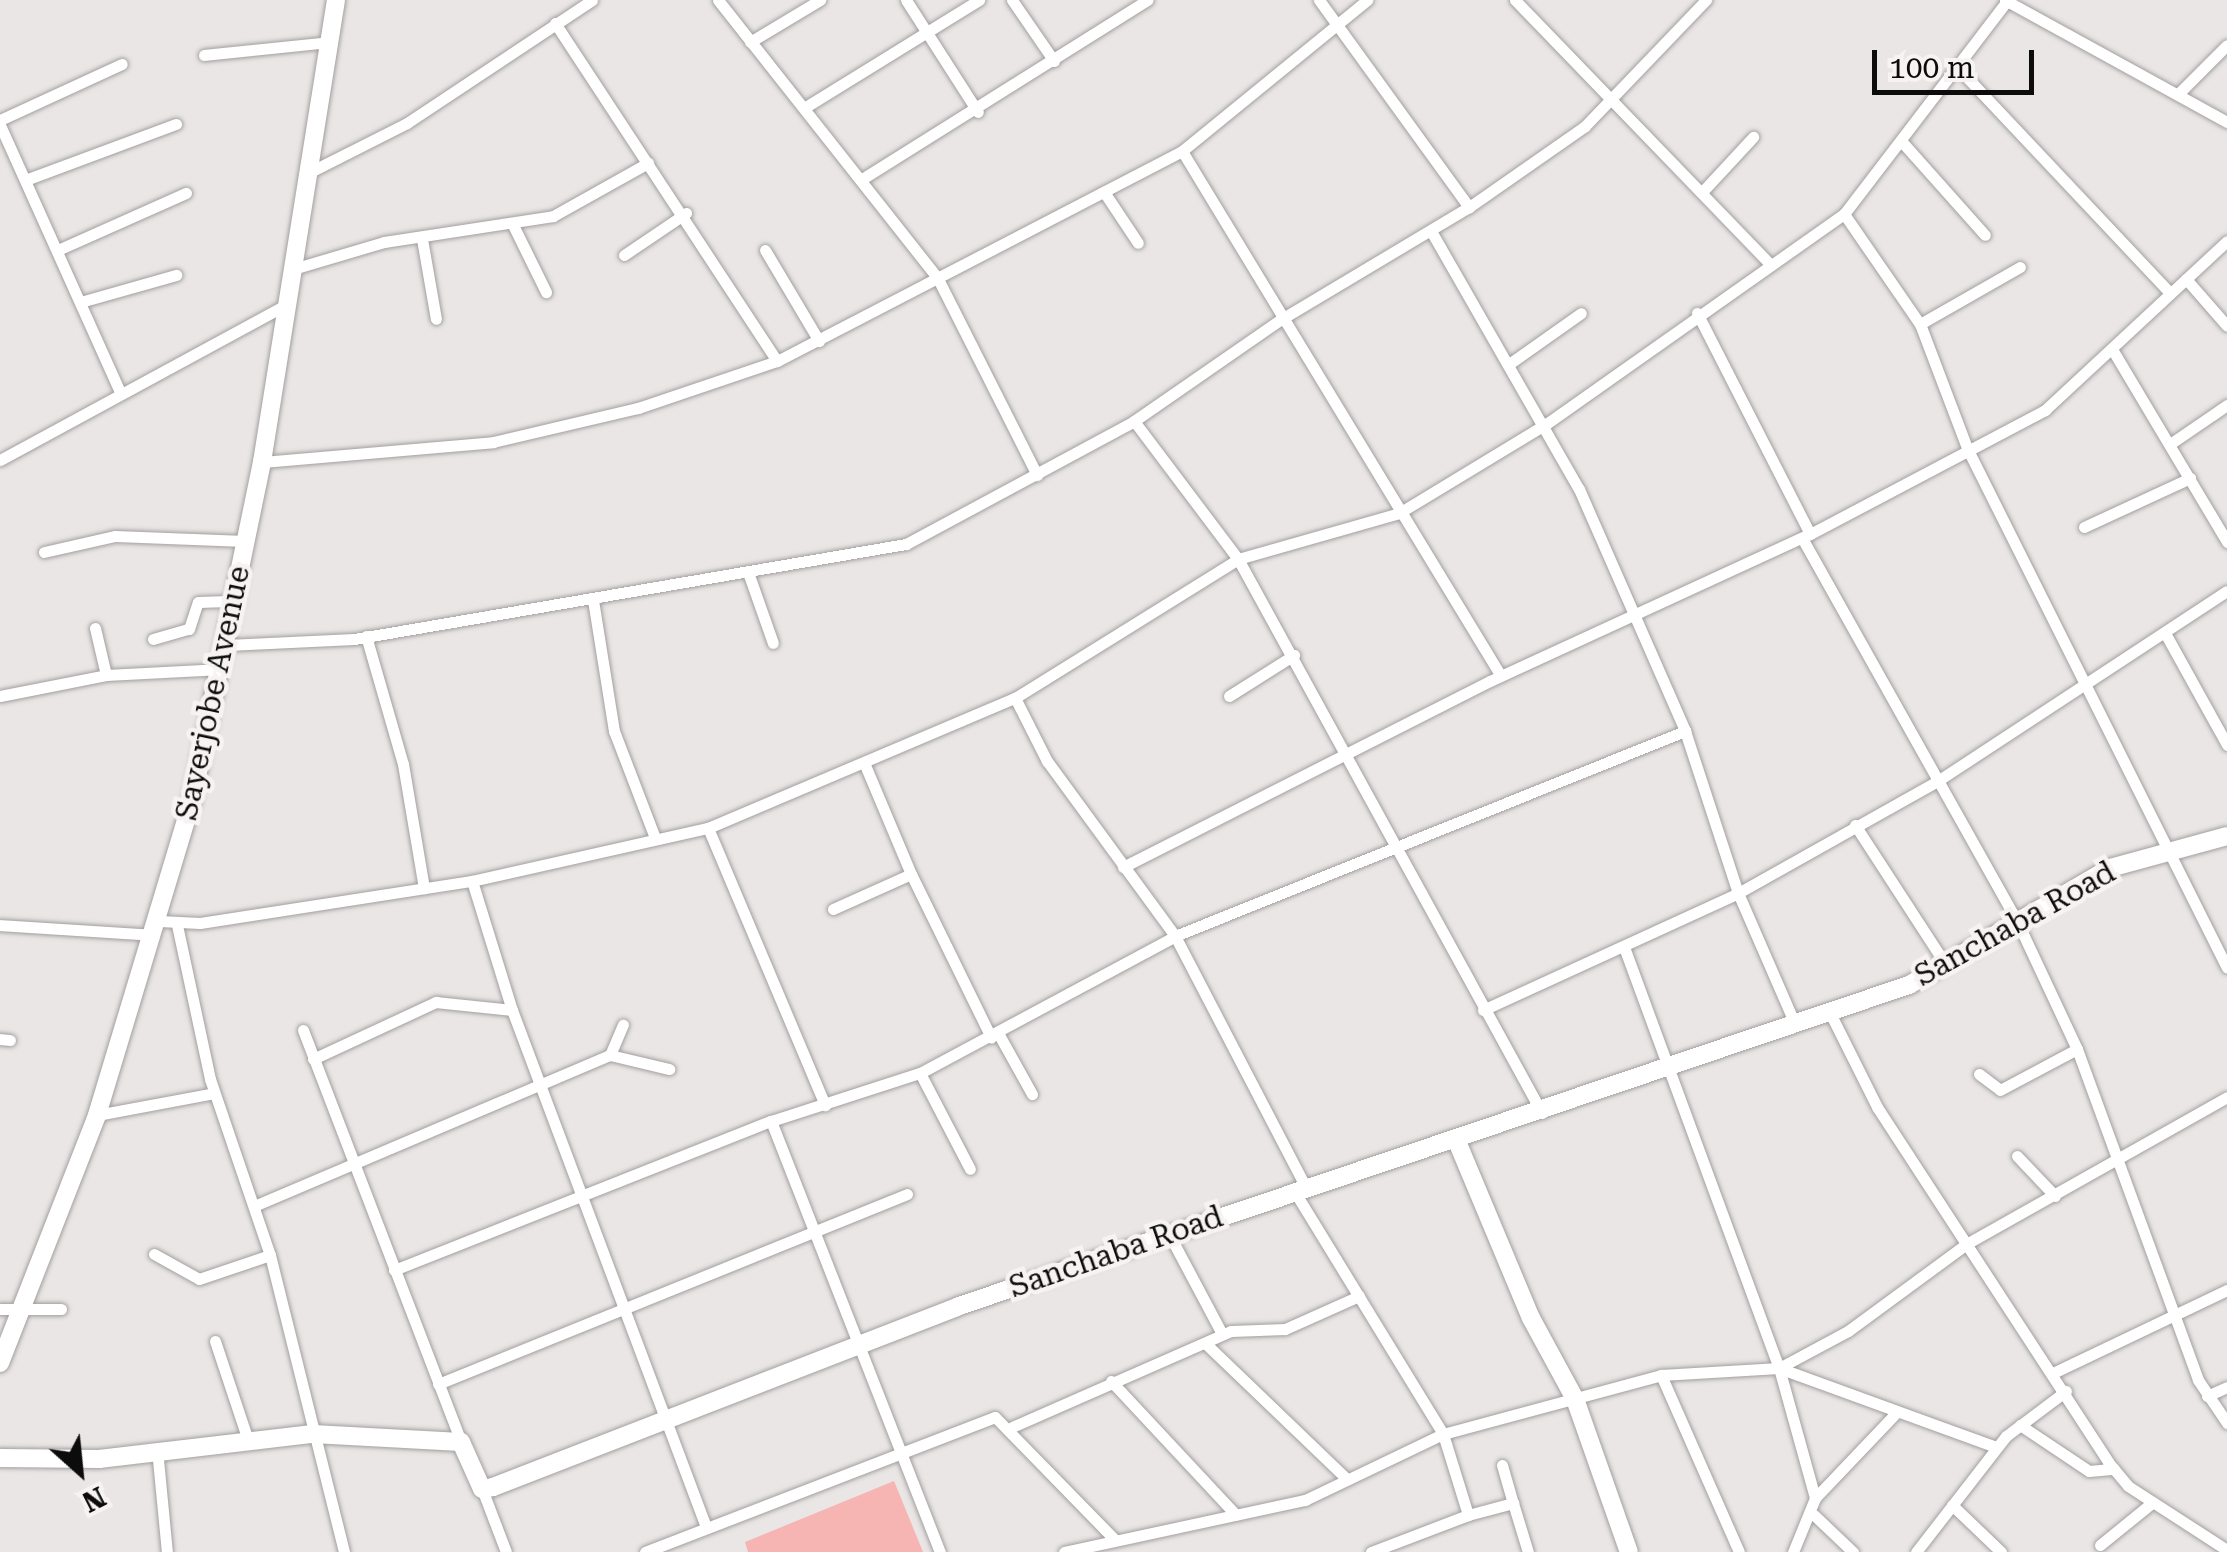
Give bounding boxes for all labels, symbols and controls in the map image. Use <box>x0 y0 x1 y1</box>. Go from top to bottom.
scale bar <box>1877 30 2040 92</box>
text: 100 m <box>1889 50 1974 85</box>
street label: Sayerjobe Avenue <box>168 563 258 823</box>
street label: Sanchaba Road <box>1909 854 2121 994</box>
street label: Sanchaba Road <box>1004 1199 1228 1305</box>
north arrow <box>30 1422 130 1522</box>
text: N <box>77 1480 111 1519</box>

